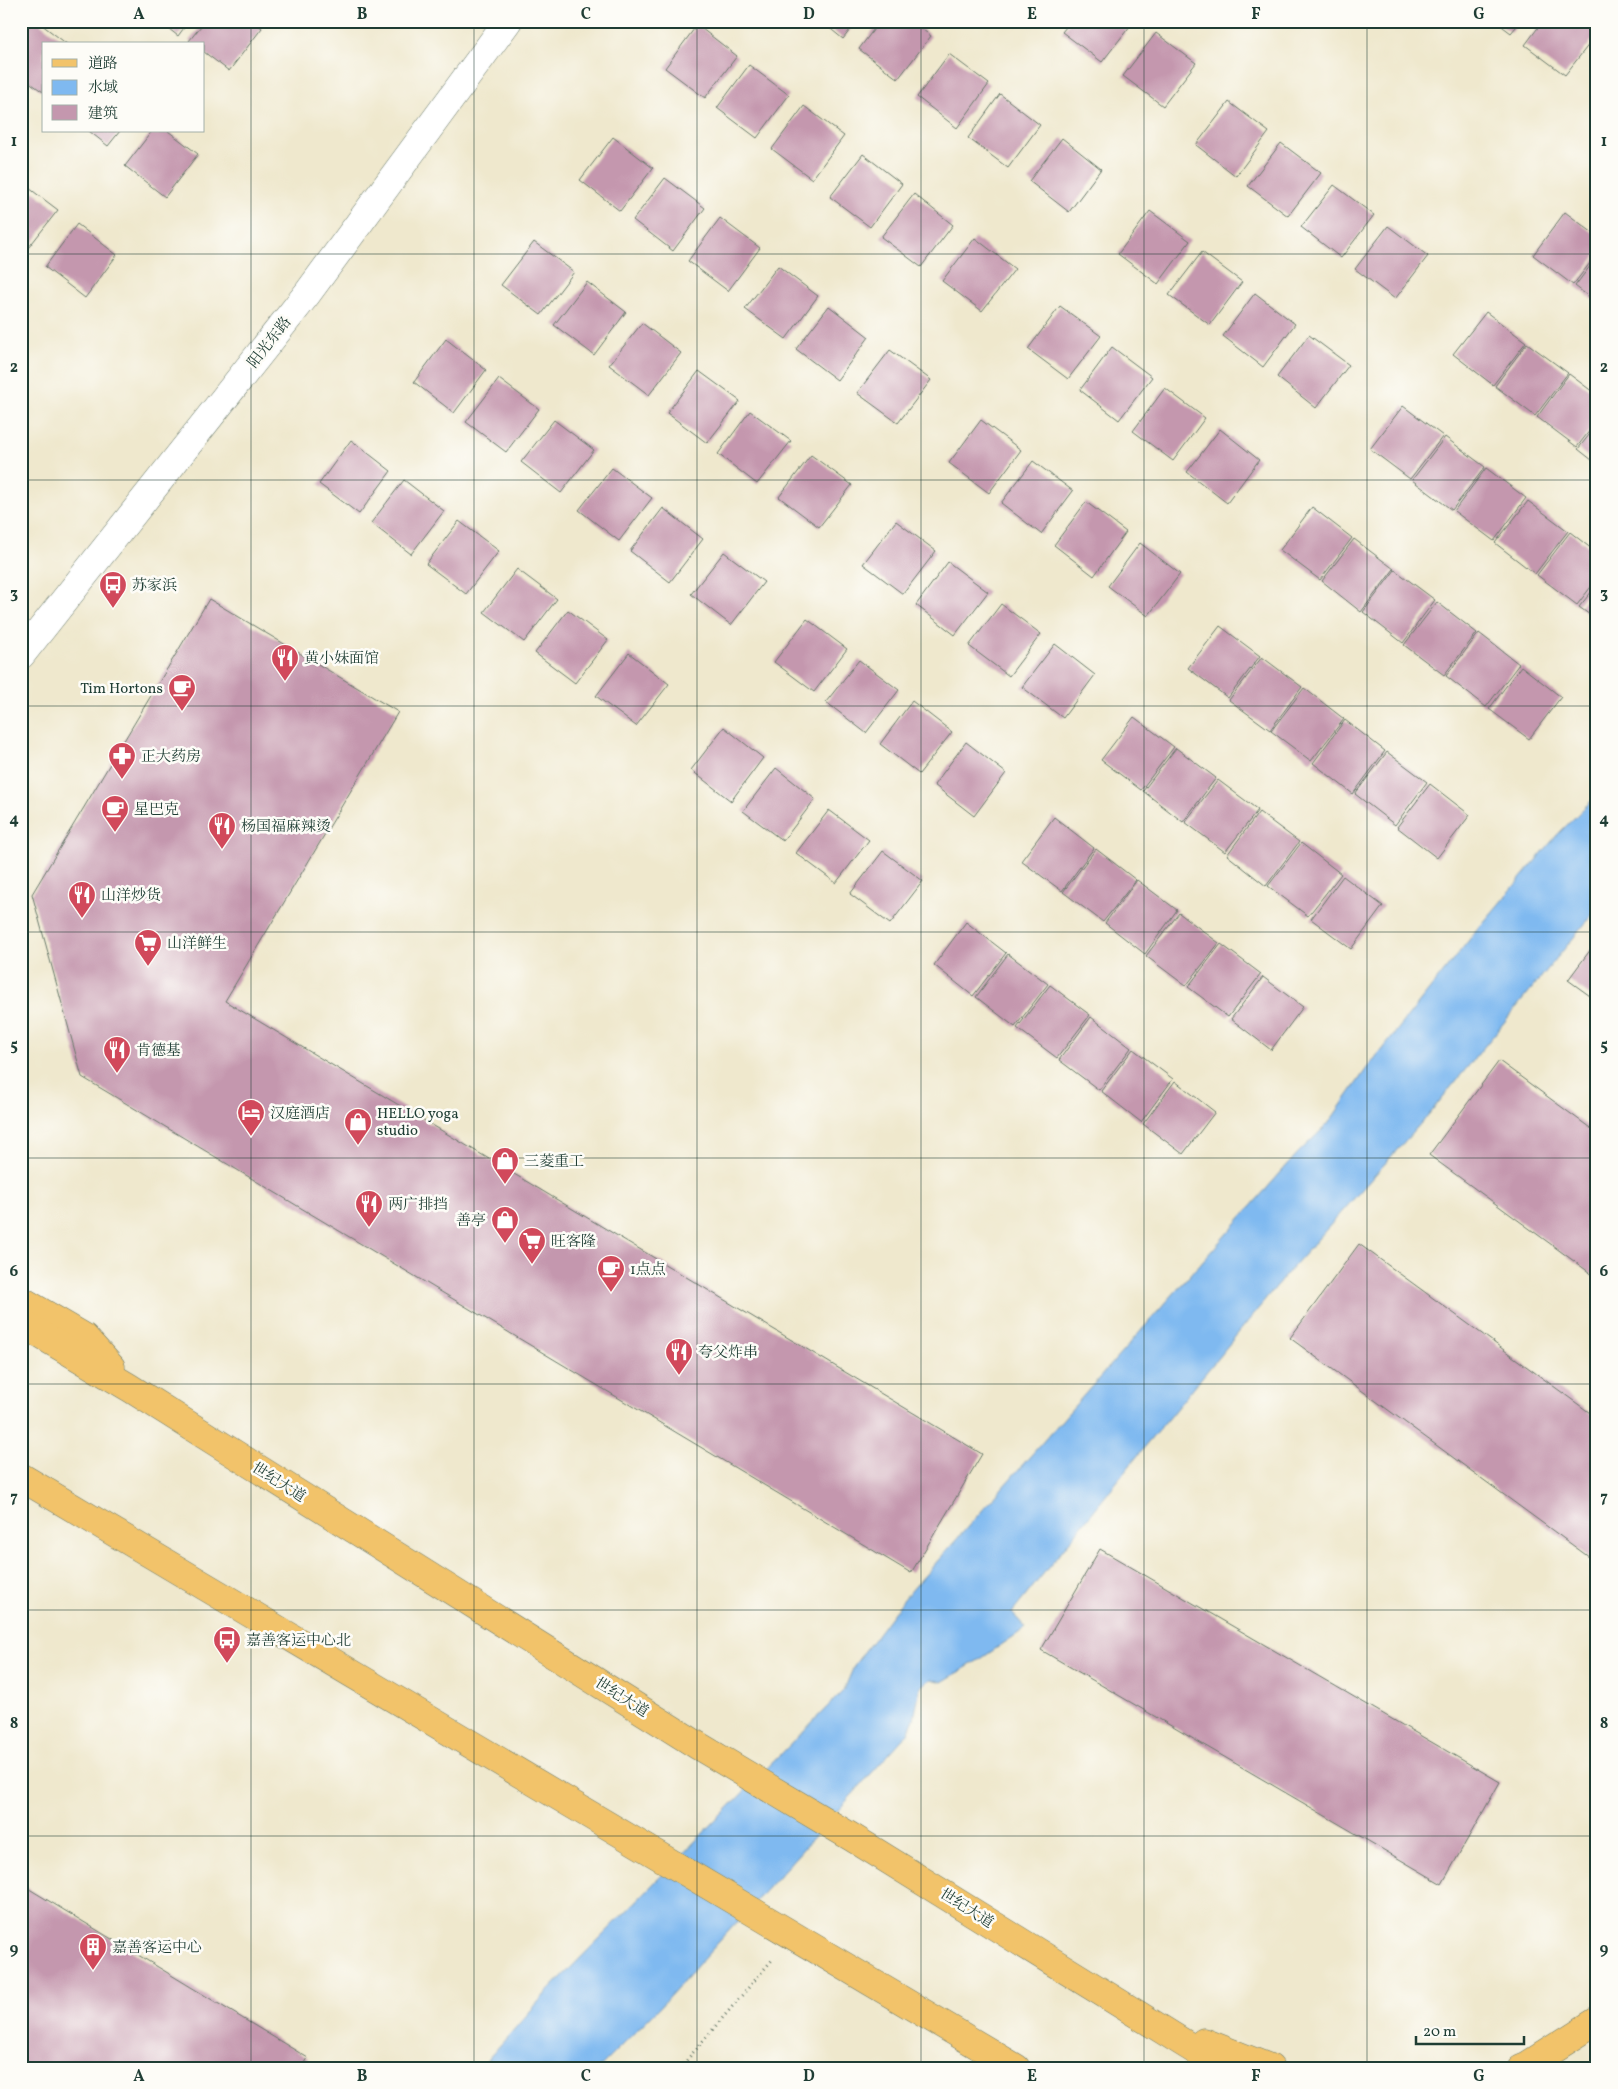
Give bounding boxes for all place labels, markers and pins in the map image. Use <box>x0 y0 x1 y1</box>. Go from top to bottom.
bus stop icon: 苏家浜 <box>98 570 128 609</box>
place label: 苏家浜 <box>132 576 177 597</box>
restaurant icon: 黄小妹面馆 <box>270 643 300 682</box>
place label: 黄小妹面馆 <box>304 649 379 670</box>
cafe icon: Tim Hortons <box>167 673 197 712</box>
place label: Tim Hortons <box>80 679 163 700</box>
pharmacy icon: 正大药房 <box>107 741 137 780</box>
place label: 正大药房 <box>141 747 201 768</box>
cafe icon: 星巴克 <box>100 794 130 833</box>
place label: 星巴克 <box>134 800 179 821</box>
restaurant icon: 杨国福麻辣烫 <box>207 811 237 850</box>
place label: 杨国福麻辣烫 <box>241 817 331 838</box>
restaurant icon: 山洋炒货 <box>67 880 97 919</box>
place label: 山洋炒货 <box>101 886 161 907</box>
supermarket icon: 山洋鲜生 <box>133 928 163 967</box>
place label: 山洋鲜生 <box>167 934 227 955</box>
restaurant icon: 肯德基 <box>102 1035 132 1074</box>
place label: 肯德基 <box>136 1041 181 1062</box>
hotel icon: 汉庭酒店 <box>236 1098 266 1137</box>
place label: 汉庭酒店 <box>270 1104 330 1125</box>
place label: HELLO yoga studio <box>377 1104 459 1142</box>
shop icon: HELLO yoga studio <box>343 1107 373 1146</box>
shop icon: 三菱重工 <box>490 1146 520 1185</box>
place label: 三菱重工 <box>524 1152 584 1173</box>
restaurant icon: 两广排挡 <box>354 1189 384 1228</box>
place label: 两广排挡 <box>388 1195 448 1216</box>
shop icon: 善亭 <box>490 1205 520 1244</box>
place label: 善亭 <box>456 1211 486 1232</box>
supermarket icon: 旺客隆 <box>517 1226 547 1265</box>
place label: 旺客隆 <box>551 1232 596 1253</box>
cafe icon: 1点点 <box>596 1254 626 1293</box>
place label: 1点点 <box>630 1260 666 1281</box>
restaurant icon: 夸父炸串 <box>664 1337 694 1376</box>
place label: 夸父炸串 <box>698 1343 758 1364</box>
bus stop icon: 嘉善客运中心北 <box>212 1625 242 1664</box>
place label: 嘉善客运中心北 <box>246 1631 351 1652</box>
building icon: 嘉善客运中心 <box>78 1932 108 1971</box>
place label: 嘉善客运中心 <box>112 1938 202 1959</box>

